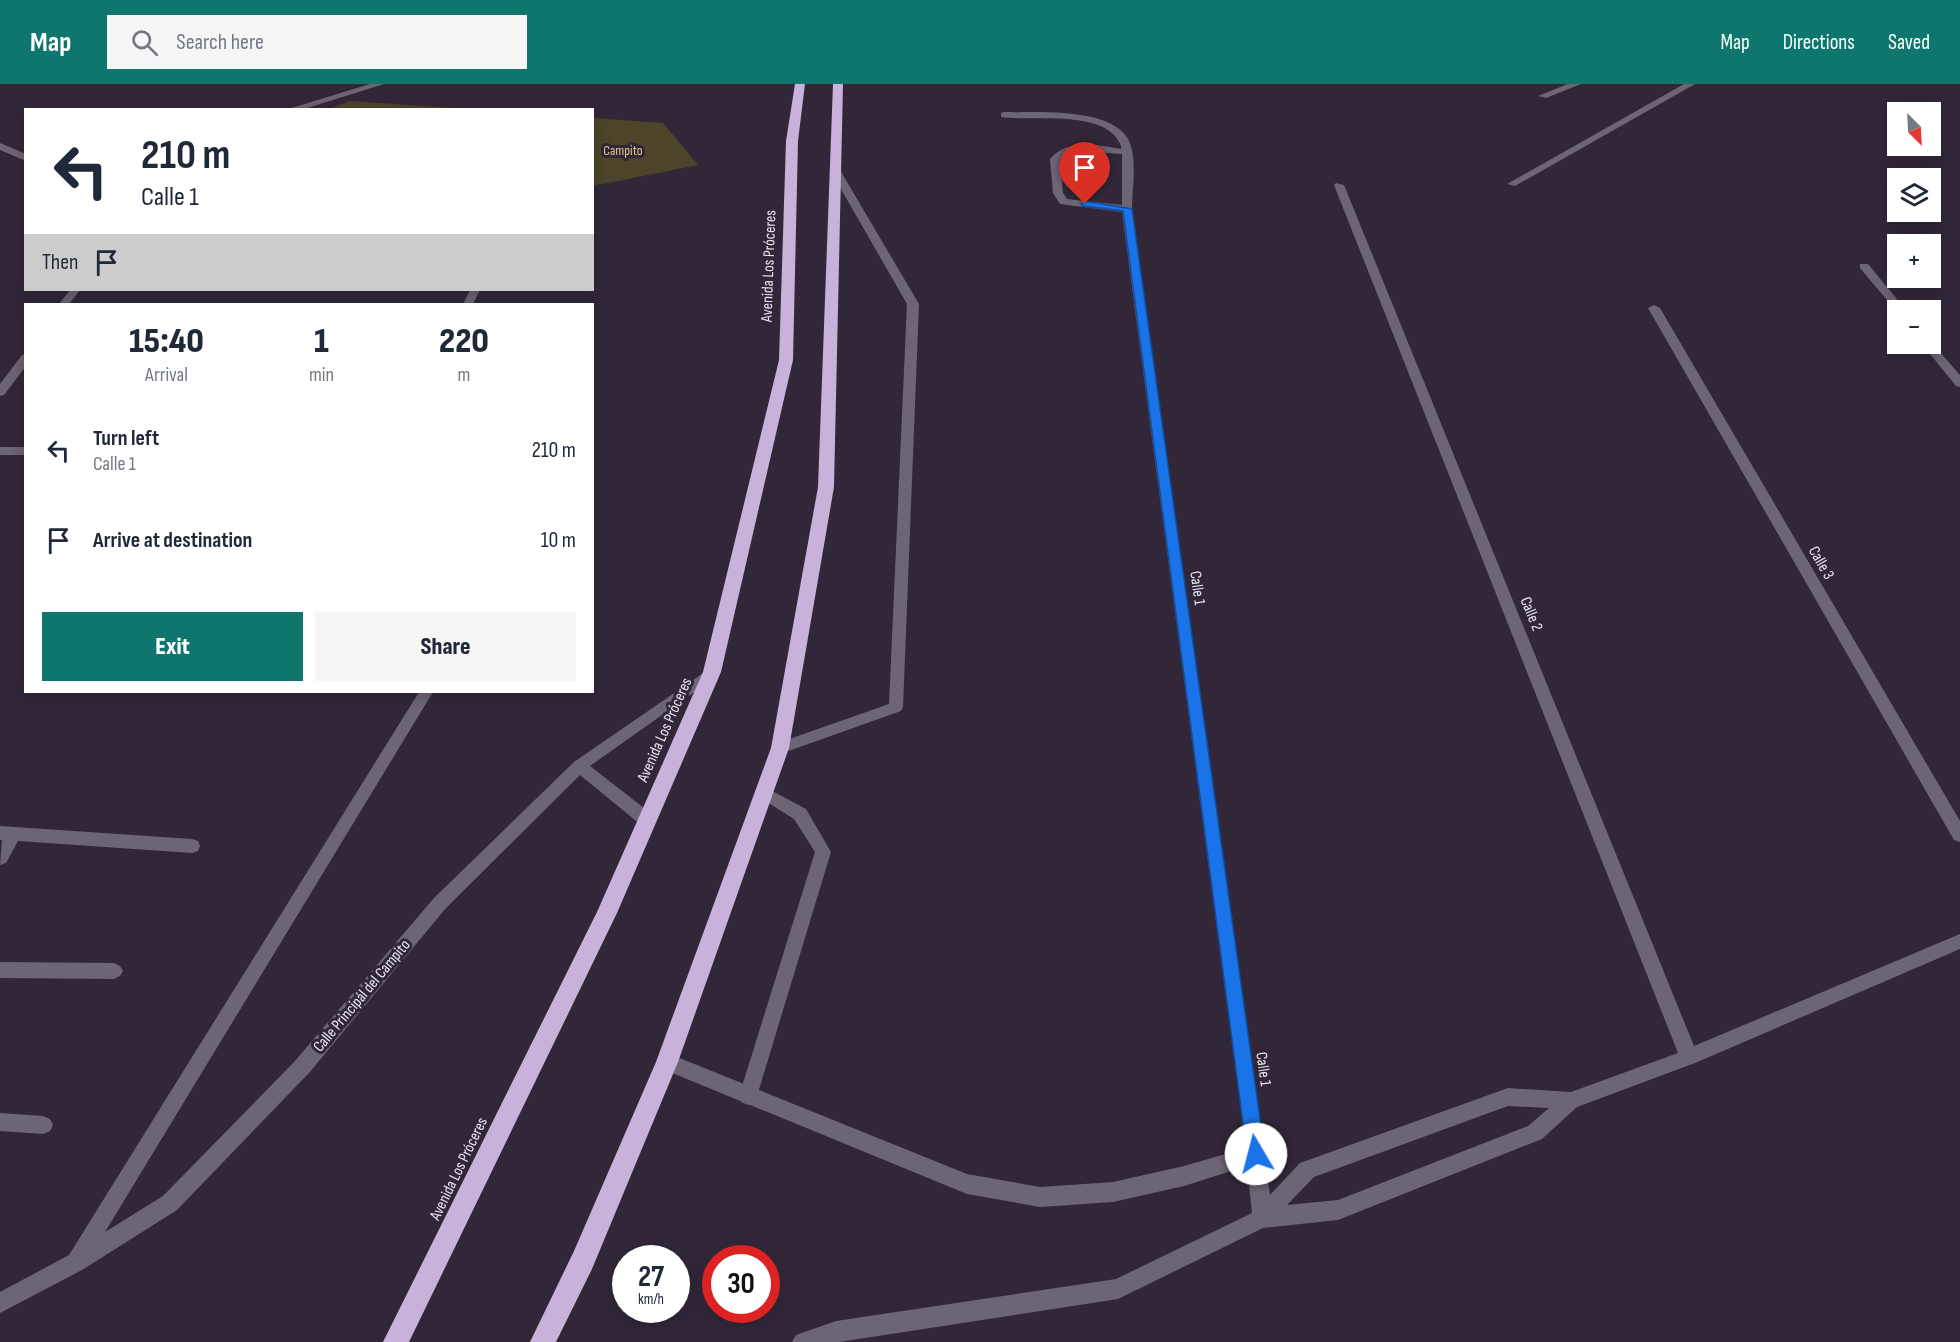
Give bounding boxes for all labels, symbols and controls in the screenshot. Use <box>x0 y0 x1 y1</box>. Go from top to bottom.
search box <box>107 15 527 69</box>
text: Map <box>30 26 71 59</box>
icon: search <box>128 26 161 59</box>
text: Search here <box>176 29 264 56</box>
text: Map <box>1720 30 1750 55</box>
text: Directions <box>1783 30 1855 55</box>
text: Saved <box>1888 30 1930 55</box>
north arrow <box>1887 102 1941 156</box>
map controls <box>1887 102 1941 354</box>
text: 210 m <box>141 130 230 181</box>
icon: left <box>42 132 120 210</box>
park label: Campito <box>603 142 643 159</box>
pin <box>1059 142 1110 204</box>
icon: arrive <box>1068 151 1101 184</box>
button: layers <box>1887 168 1941 222</box>
text: Calle 1 <box>141 181 199 213</box>
street label: Avenida Los Próceres <box>758 209 780 323</box>
button: + <box>1887 234 1941 288</box>
icon: arrive <box>90 246 123 279</box>
text: Then <box>42 249 78 276</box>
button: − <box>1887 300 1941 354</box>
text: 15:40 <box>129 320 204 363</box>
text: 1 <box>314 320 329 363</box>
text: 220 <box>439 320 489 363</box>
text: Arrival <box>145 363 188 387</box>
text: min <box>309 363 334 387</box>
text: m <box>458 363 470 387</box>
text: Turn left <box>93 425 159 452</box>
icon: left <box>42 434 75 467</box>
text: 210 m <box>532 437 576 464</box>
text: Calle 1 <box>93 452 136 476</box>
icon: arrive <box>42 524 75 557</box>
text: Arrive at destination <box>93 527 252 554</box>
text: 10 m <box>541 527 576 554</box>
street label: Calle 3 <box>1804 543 1838 583</box>
street label: Calle 1 <box>1185 570 1209 607</box>
street label: Calle 2 <box>1516 594 1546 634</box>
button: Exit <box>42 612 303 681</box>
button: Share <box>315 612 576 681</box>
street label: Avenida Los Próceres <box>633 675 697 786</box>
street label: Calle Principál del Campito <box>309 936 415 1056</box>
street label: Calle 1 <box>1251 1051 1275 1088</box>
street label: Avenida Los Próceres <box>425 1114 492 1224</box>
position arrow <box>1224 1122 1288 1186</box>
speed limit sign: 30 <box>702 1245 780 1323</box>
text: 27 <box>638 1259 664 1295</box>
text: km/h <box>638 1290 664 1309</box>

